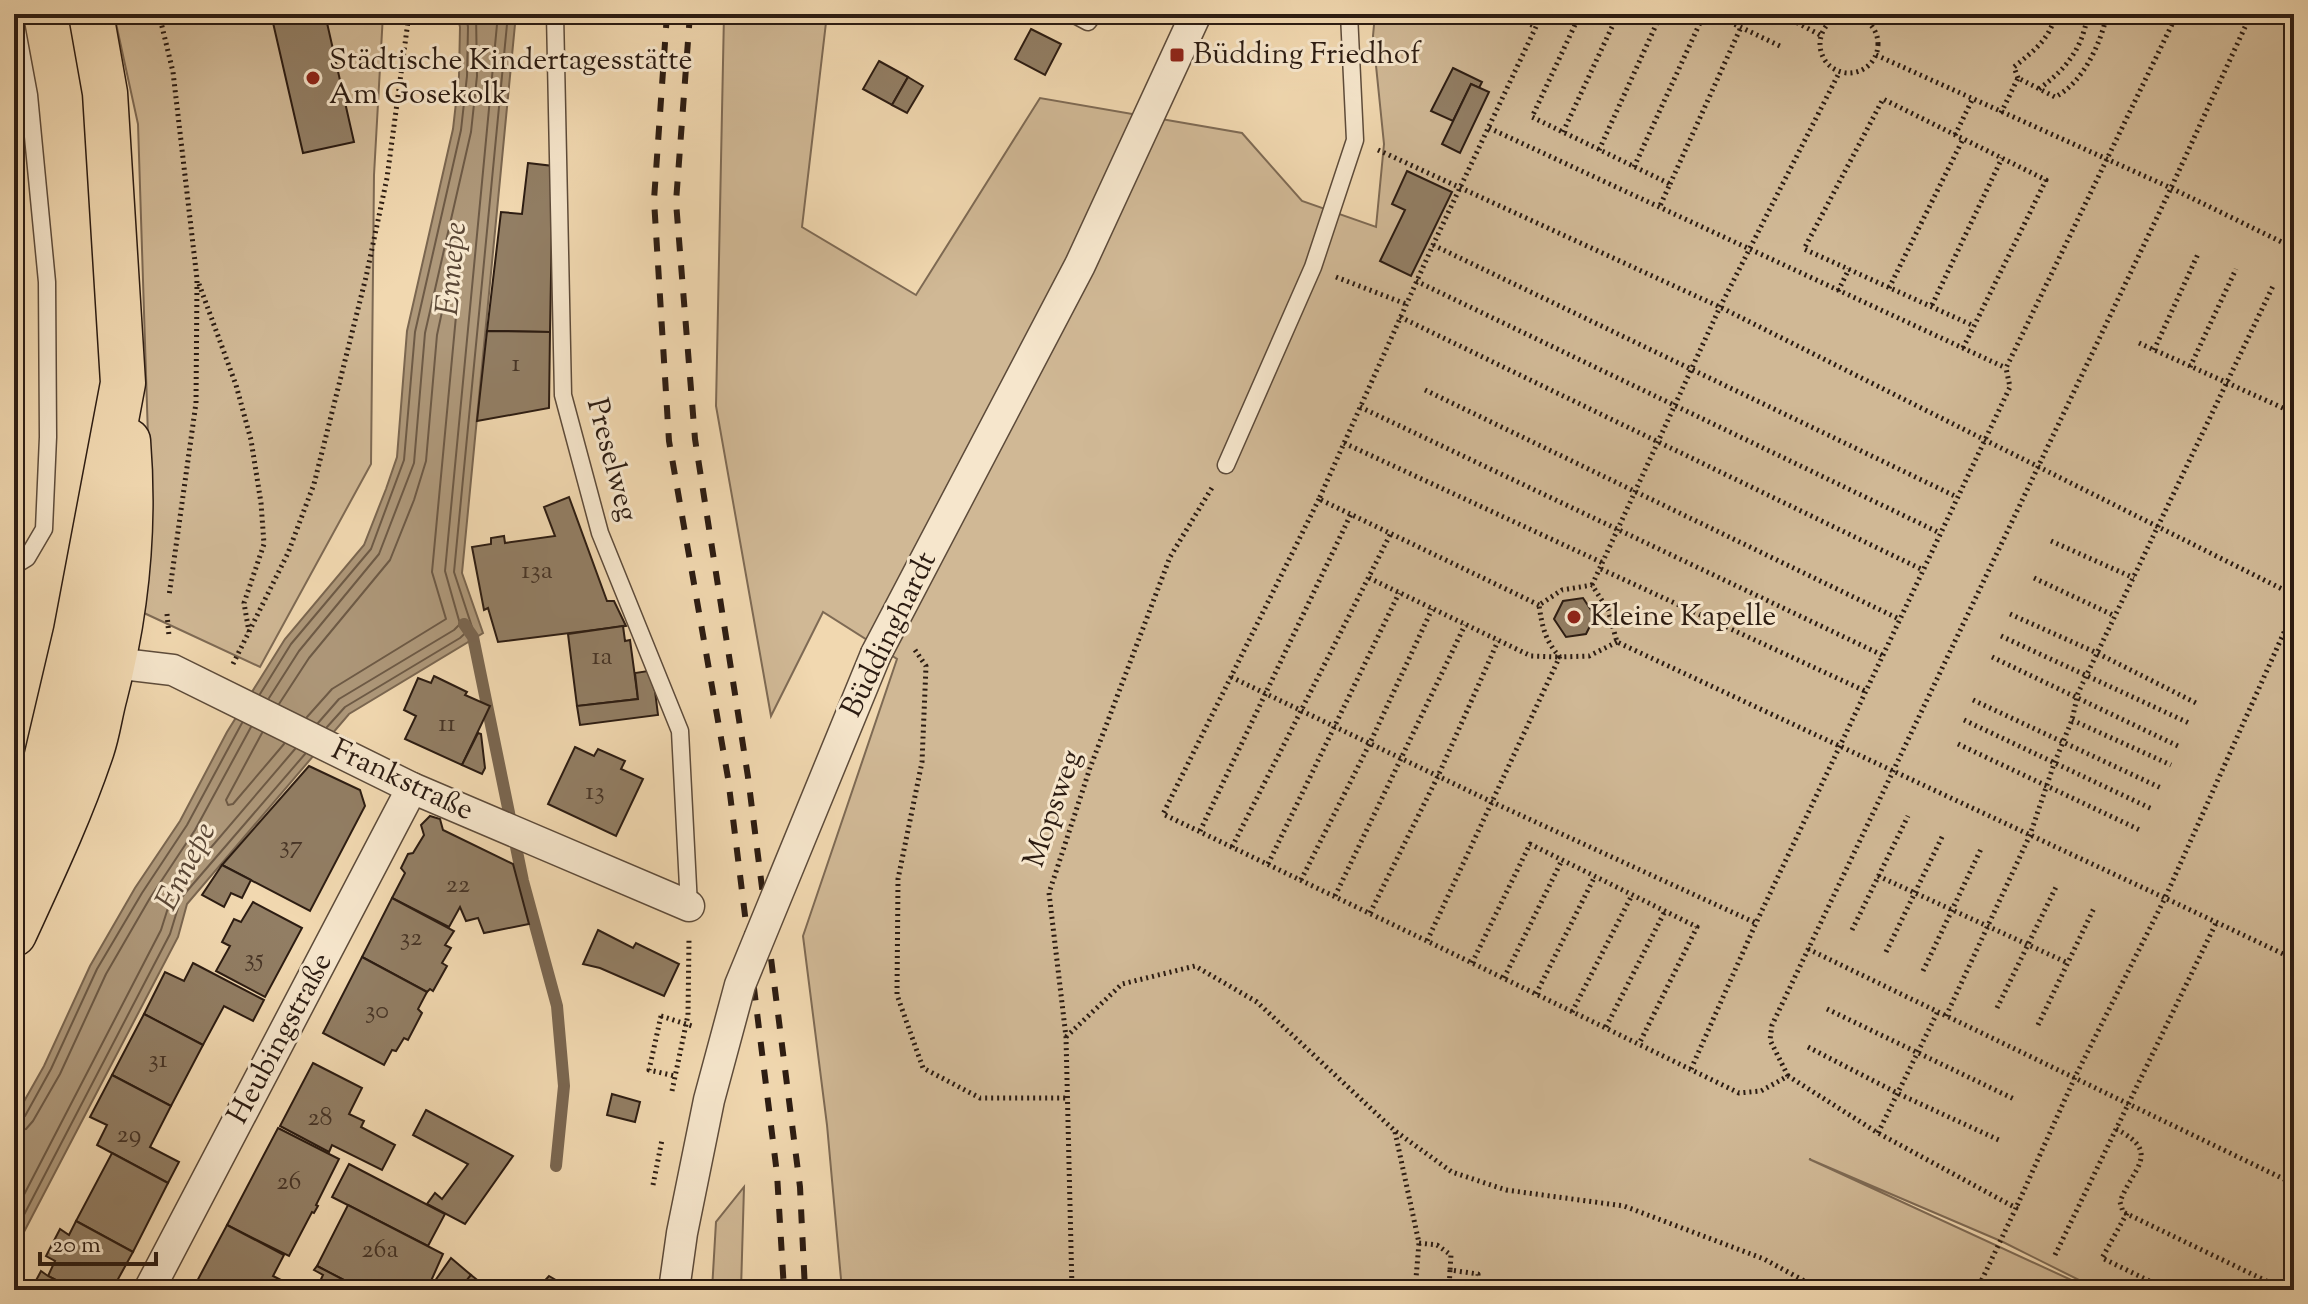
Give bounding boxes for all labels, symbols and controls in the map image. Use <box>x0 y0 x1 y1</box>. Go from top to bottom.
place label: Büdding Friedhof <box>1193 34 1422 77</box>
place label: Städtische Kindertagesstätte Am Gosekolk <box>329 40 692 117</box>
marker: Büdding Friedhof <box>1168 46 1186 64</box>
marker: Städtische Kindertagesstätte Am Gosekolk <box>304 69 322 87</box>
water label: Ennepe <box>426 220 480 318</box>
house number: 1 <box>512 346 521 383</box>
street label: Preselweg <box>574 394 648 526</box>
street label: Büddinghardt <box>831 545 949 725</box>
house number: 13a <box>521 553 553 590</box>
place label: Kleine Kapelle <box>1590 596 1776 639</box>
marker: Kleine Kapelle <box>1565 608 1583 626</box>
house number: 1a <box>592 639 612 676</box>
house number: 11 <box>438 706 456 743</box>
street label: Frankstraße <box>324 729 480 833</box>
street label: Mopsweg <box>1014 744 1094 874</box>
house number: 13 <box>585 774 605 811</box>
water label: Ennepe <box>145 815 229 919</box>
house number: 37 <box>279 828 303 865</box>
house number: 22 <box>446 867 470 904</box>
house number: 32 <box>400 920 422 957</box>
house number: 35 <box>244 941 264 978</box>
street label: Heubingstraße <box>218 946 344 1132</box>
house number: 30 <box>365 993 389 1030</box>
house number: 31 <box>148 1042 168 1079</box>
house number: 28 <box>307 1100 333 1137</box>
house number: 29 <box>117 1117 141 1154</box>
house number: 26 <box>276 1164 302 1201</box>
scale bar <box>40 1216 156 1266</box>
text: 20 m <box>52 1229 101 1263</box>
house number: 26a <box>361 1232 399 1269</box>

